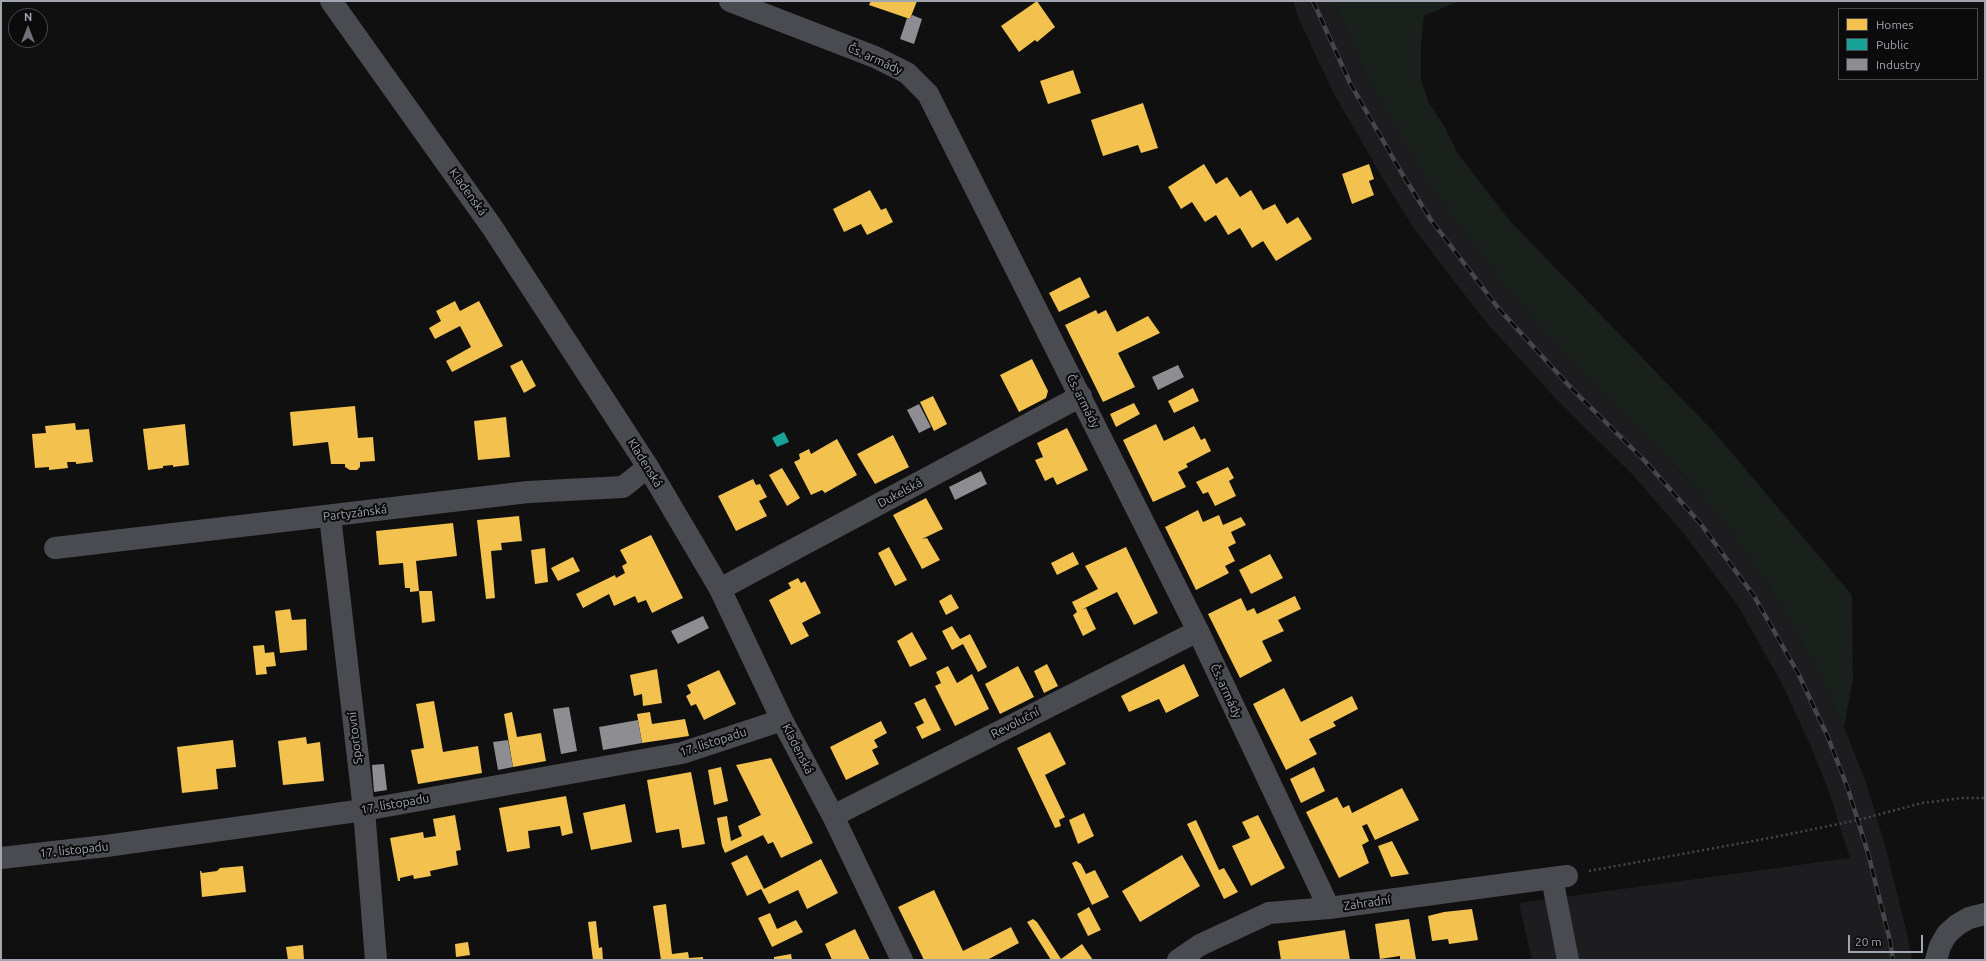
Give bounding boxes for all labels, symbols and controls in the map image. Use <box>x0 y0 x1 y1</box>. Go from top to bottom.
north arrow <box>8 8 48 48</box>
legend <box>1838 8 1978 80</box>
text: N <box>24 11 32 23</box>
text: Homes <box>1876 18 1914 31</box>
text: Public <box>1876 38 1909 51</box>
street label: Čs. armády <box>845 41 905 77</box>
text: Industry <box>1876 58 1920 71</box>
street label: Kladenská <box>446 166 490 218</box>
street label: Čs. armády <box>1063 372 1103 430</box>
street label: Kladenská <box>624 436 666 490</box>
street label: Dukelská <box>875 475 925 511</box>
street label: Partyzánská <box>322 502 388 524</box>
street label: Čs. armády <box>1207 662 1245 720</box>
street label: Revoluční <box>988 705 1042 741</box>
street label: Sportovní <box>345 711 365 765</box>
street label: Kladenská <box>779 721 817 777</box>
street label: 17. listopadu <box>678 724 748 760</box>
street label: 17. listopadu <box>360 791 430 817</box>
street label: 17. listopadu <box>39 839 109 861</box>
street label: Zahradní <box>1343 893 1391 913</box>
scale bar <box>1850 927 1925 953</box>
text: 20 m <box>1855 935 1882 948</box>

